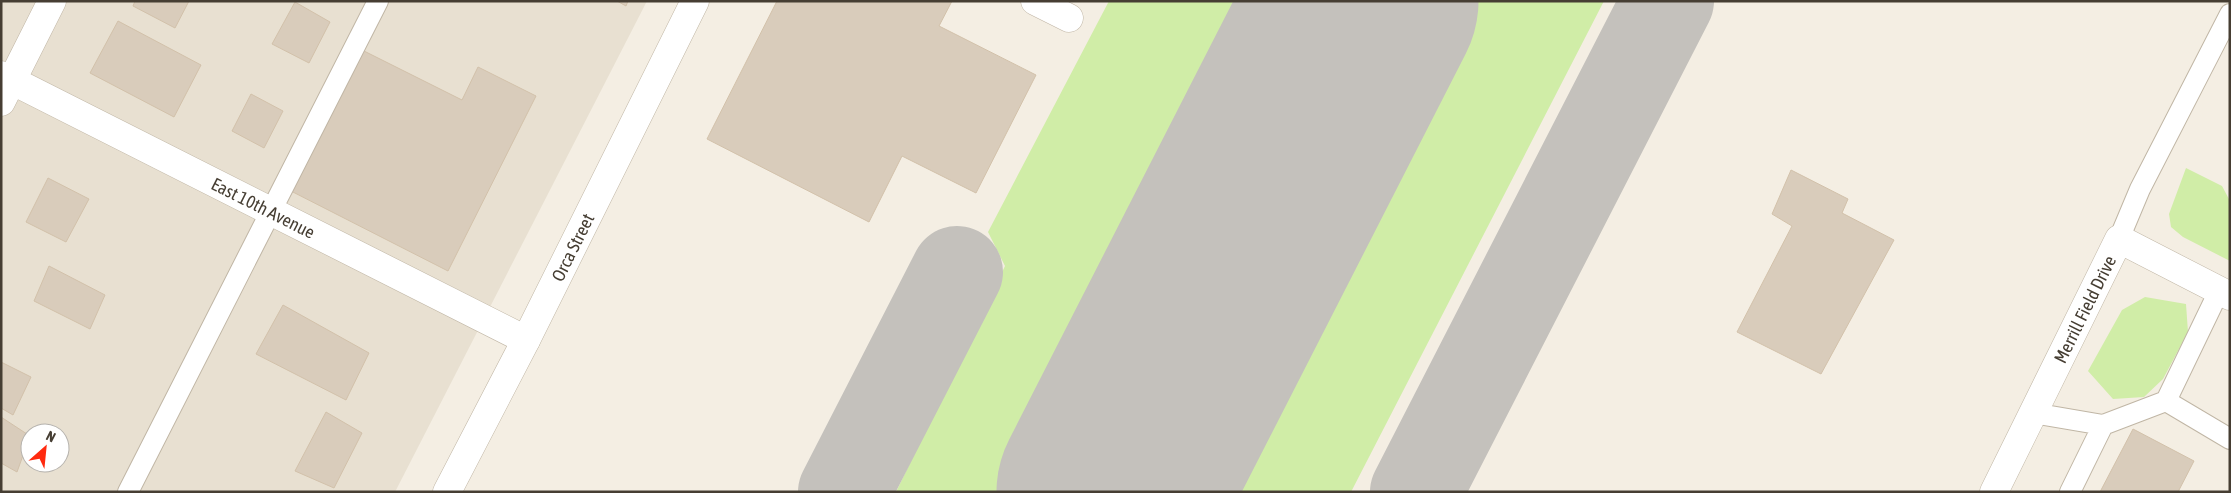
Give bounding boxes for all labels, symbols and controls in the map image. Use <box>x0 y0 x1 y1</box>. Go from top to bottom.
street label: East 10th Avenue <box>208 173 319 242</box>
street label: Orca Street <box>547 210 598 284</box>
street label: Merrill Field Drive <box>2049 252 2120 366</box>
north arrow <box>20 423 70 473</box>
text: N <box>44 427 58 445</box>

